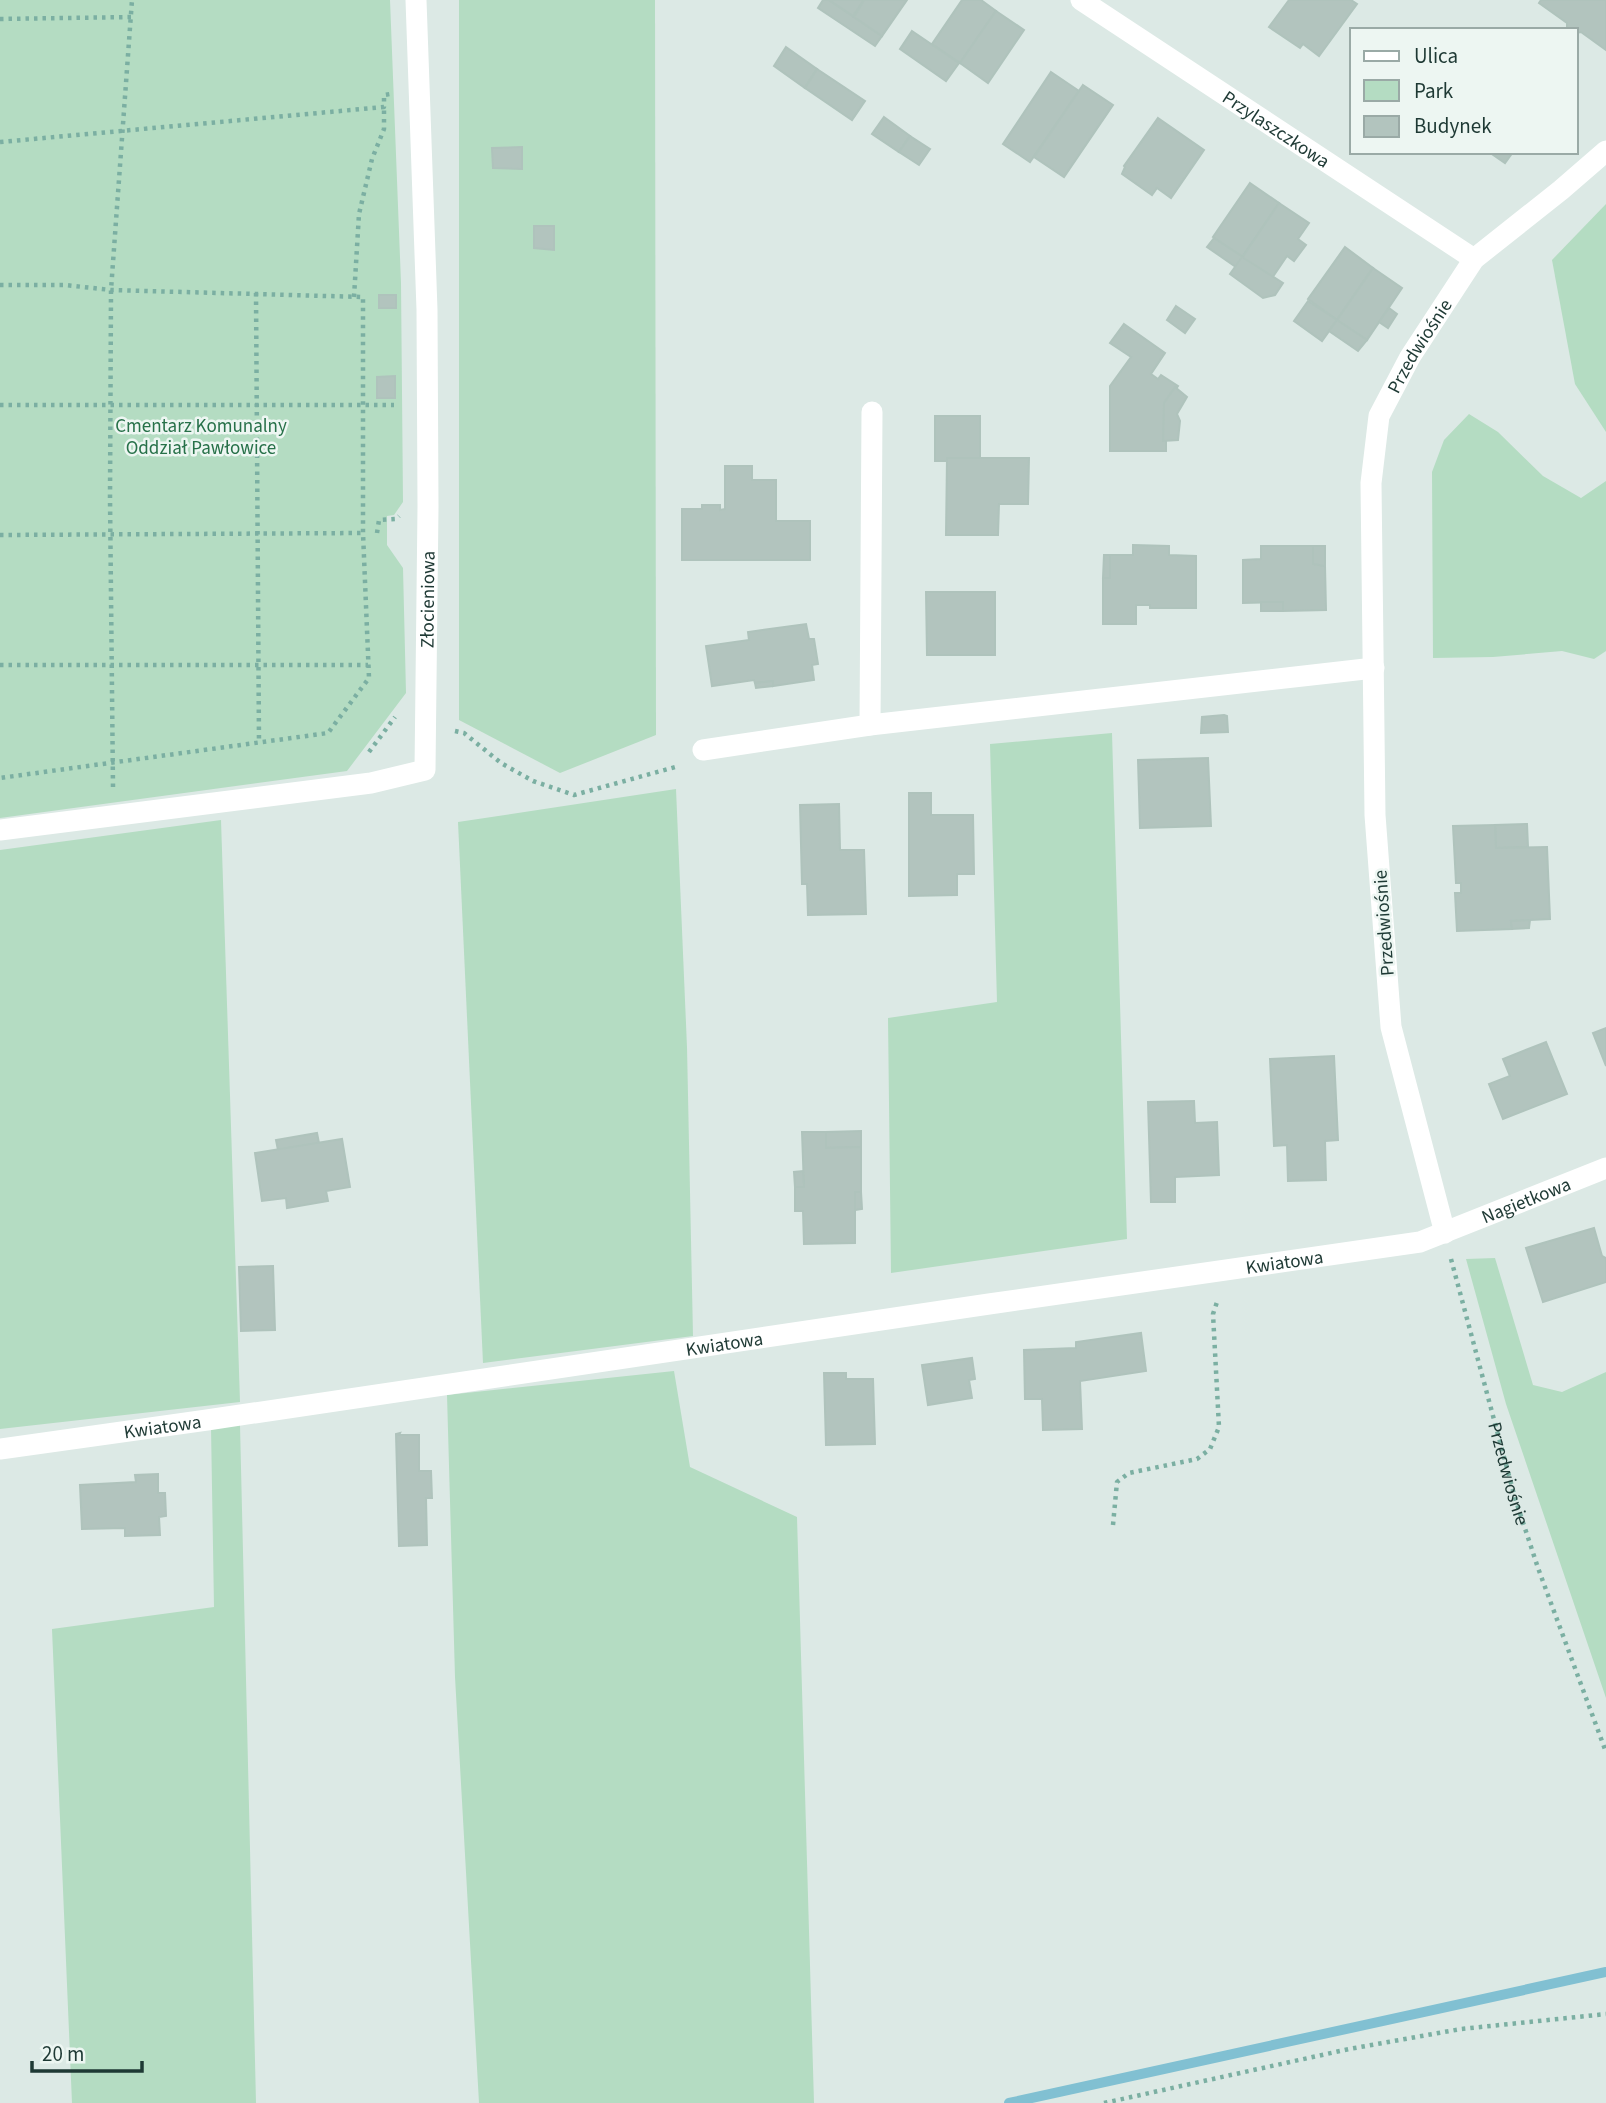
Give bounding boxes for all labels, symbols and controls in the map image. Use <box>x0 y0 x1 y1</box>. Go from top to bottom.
legend <box>1350 28 1578 154</box>
text: Ulica <box>1414 41 1458 71</box>
text: Park <box>1414 76 1454 106</box>
street label: Przylaszczkowa <box>1217 85 1335 175</box>
text: Budynek <box>1414 111 1492 141</box>
street label: Przedwiośnie <box>1381 294 1459 398</box>
park label: Cmentarz Komunalny Oddział Pawłowice <box>115 413 287 462</box>
street label: Złocieniowa <box>414 551 442 648</box>
street label: Przedwiośnie <box>1367 869 1402 977</box>
street label: Nagietkowa <box>1478 1171 1575 1231</box>
street label: Kwiatowa <box>1244 1244 1325 1282</box>
street label: Kwiatowa <box>684 1326 765 1364</box>
street label: Kwiatowa <box>122 1409 203 1447</box>
street label: Przedwiośnie <box>1480 1419 1535 1529</box>
scale bar <box>32 2030 142 2074</box>
text: 20 m <box>42 2039 84 2069</box>

